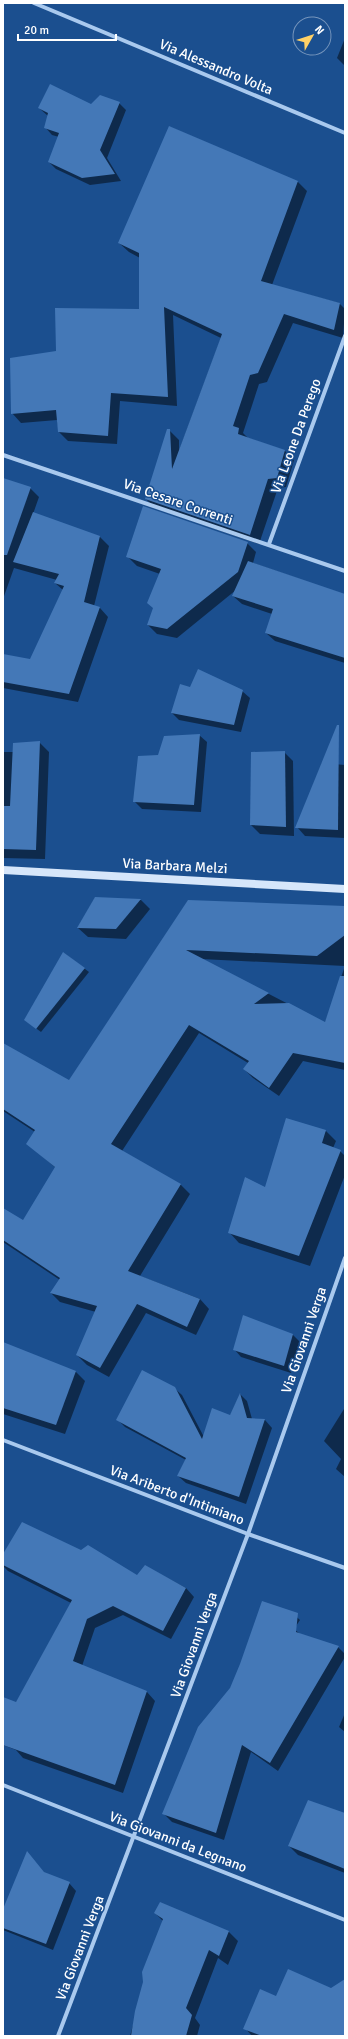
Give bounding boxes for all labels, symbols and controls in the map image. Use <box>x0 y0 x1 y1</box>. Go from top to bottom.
scale bar <box>18 16 116 42</box>
north arrow <box>292 16 332 56</box>
text: 20 m <box>24 23 49 38</box>
text: N <box>312 23 327 37</box>
street label: Via Alessandro Volta <box>157 35 275 99</box>
street label: Via Leone Da Perego <box>267 376 325 496</box>
street label: Via Cesare Correnti <box>121 475 235 529</box>
street label: Via Barbara Melzi <box>122 855 228 877</box>
street label: Via Giovanni Verga <box>278 1285 330 1395</box>
street label: Via Ariberto d'Intimiano <box>107 1462 247 1528</box>
street label: Via Giovanni Verga <box>167 1590 221 1700</box>
street label: Via Giovanni da Legnano <box>107 1808 249 1876</box>
street label: Via Giovanni Verga <box>52 1893 108 2003</box>

